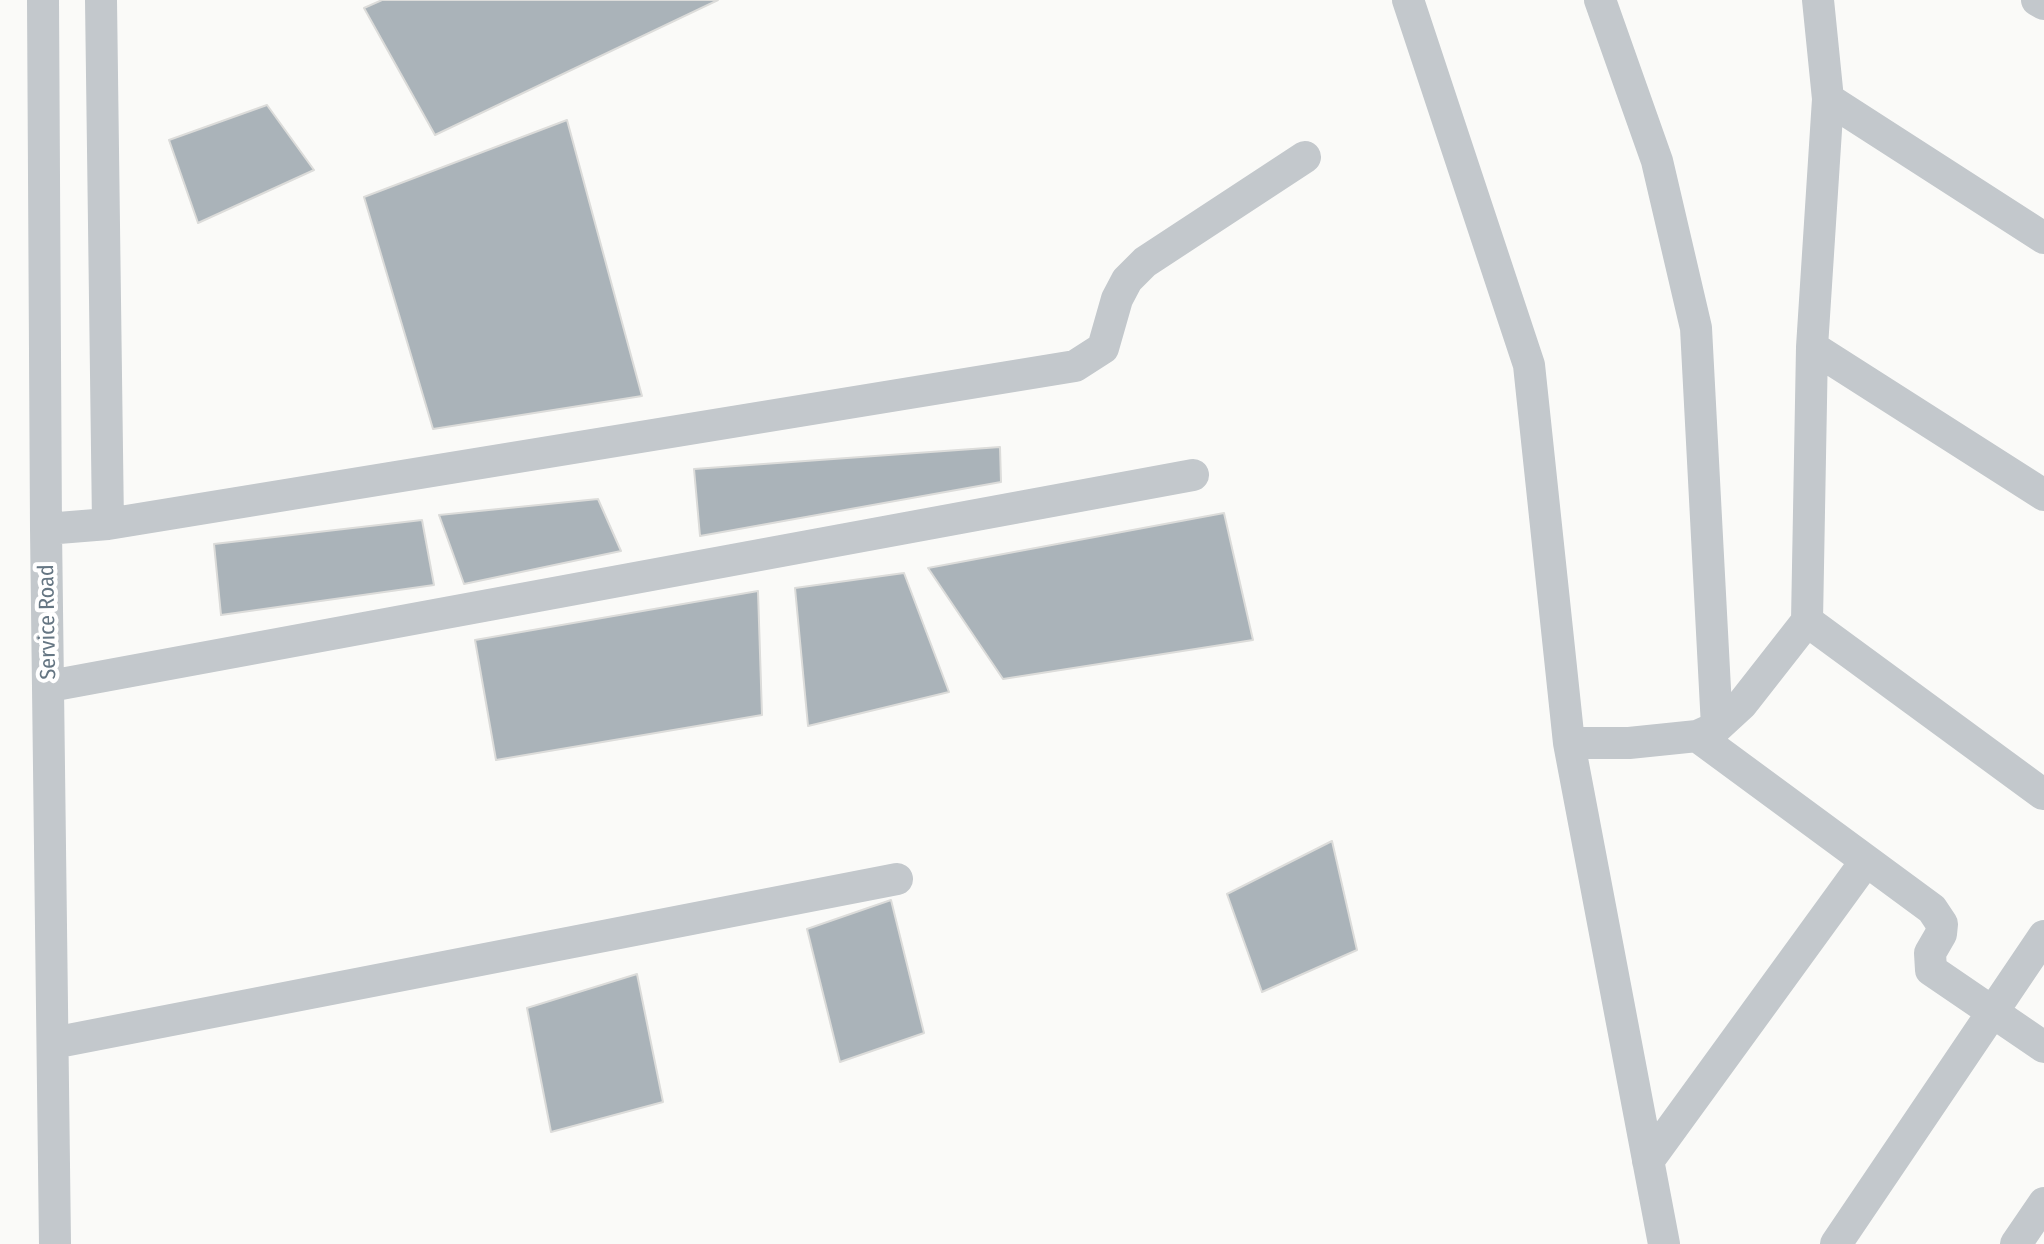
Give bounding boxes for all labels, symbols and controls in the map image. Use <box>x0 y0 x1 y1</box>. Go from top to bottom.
street label: Service Road <box>34 564 62 680</box>

